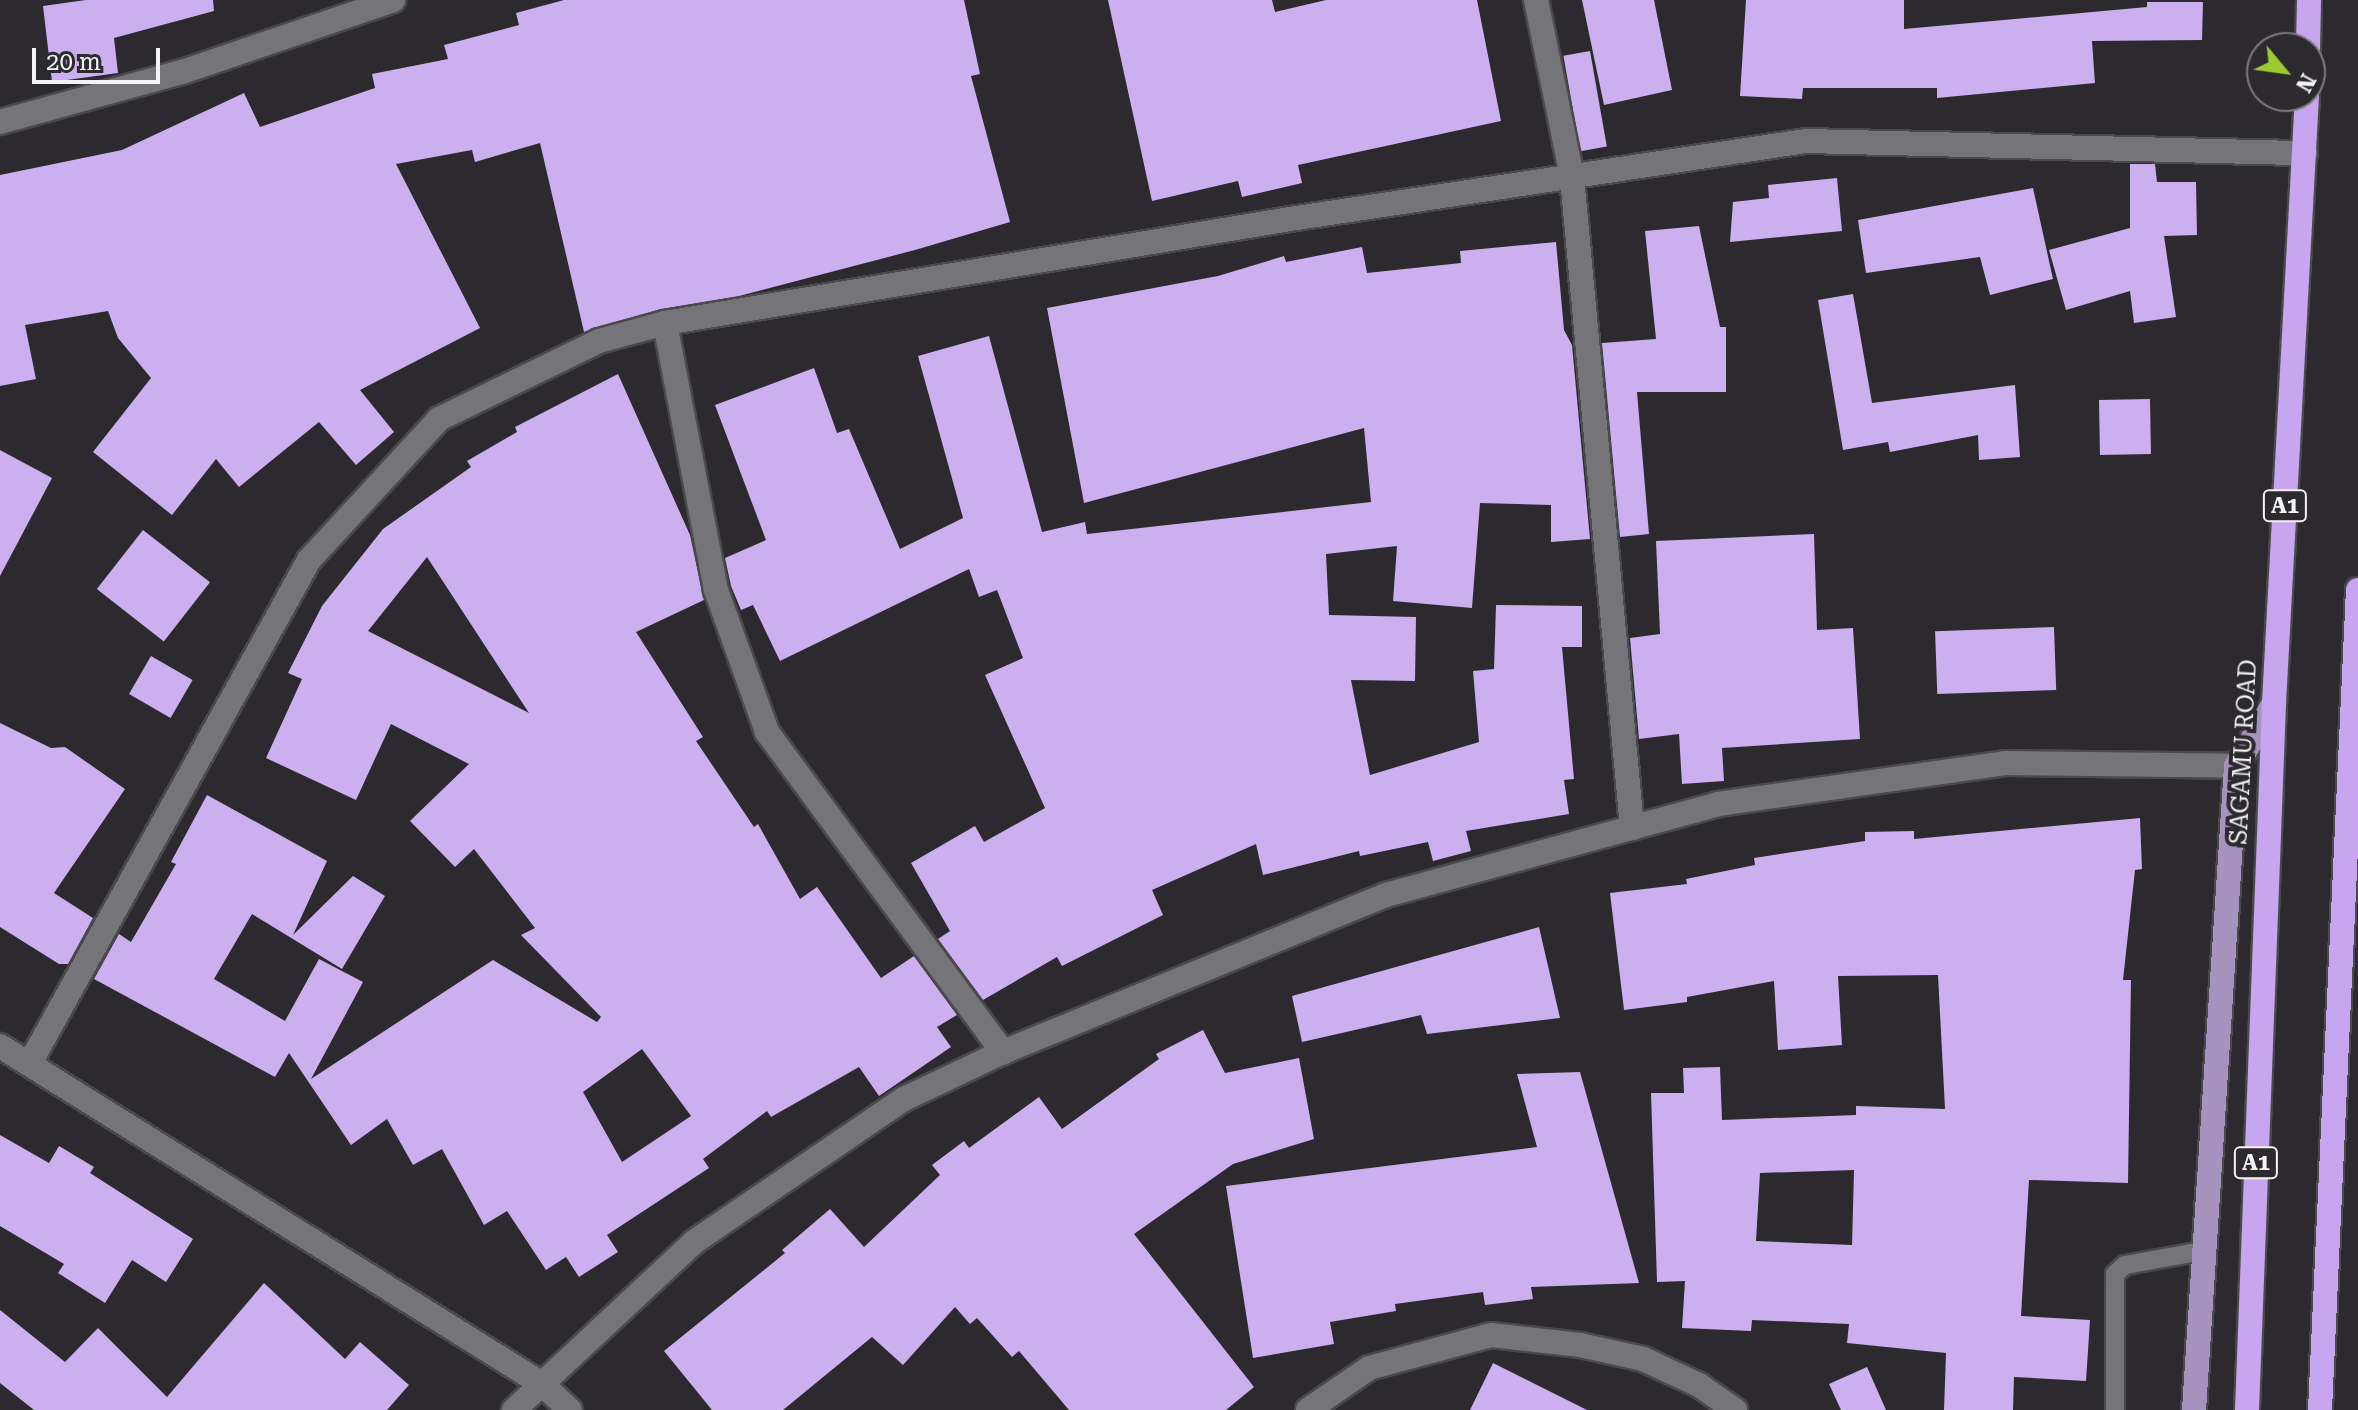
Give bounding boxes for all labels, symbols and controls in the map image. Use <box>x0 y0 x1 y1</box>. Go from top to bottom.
scale bar <box>36 32 164 82</box>
north arrow <box>2246 32 2326 112</box>
text: 20 m <box>46 48 101 76</box>
text: N <box>2291 69 2321 96</box>
road number: A1 <box>2261 488 2309 524</box>
street label: SAGAMU ROAD <box>2225 659 2263 845</box>
road number: A1 <box>2232 1145 2280 1181</box>

